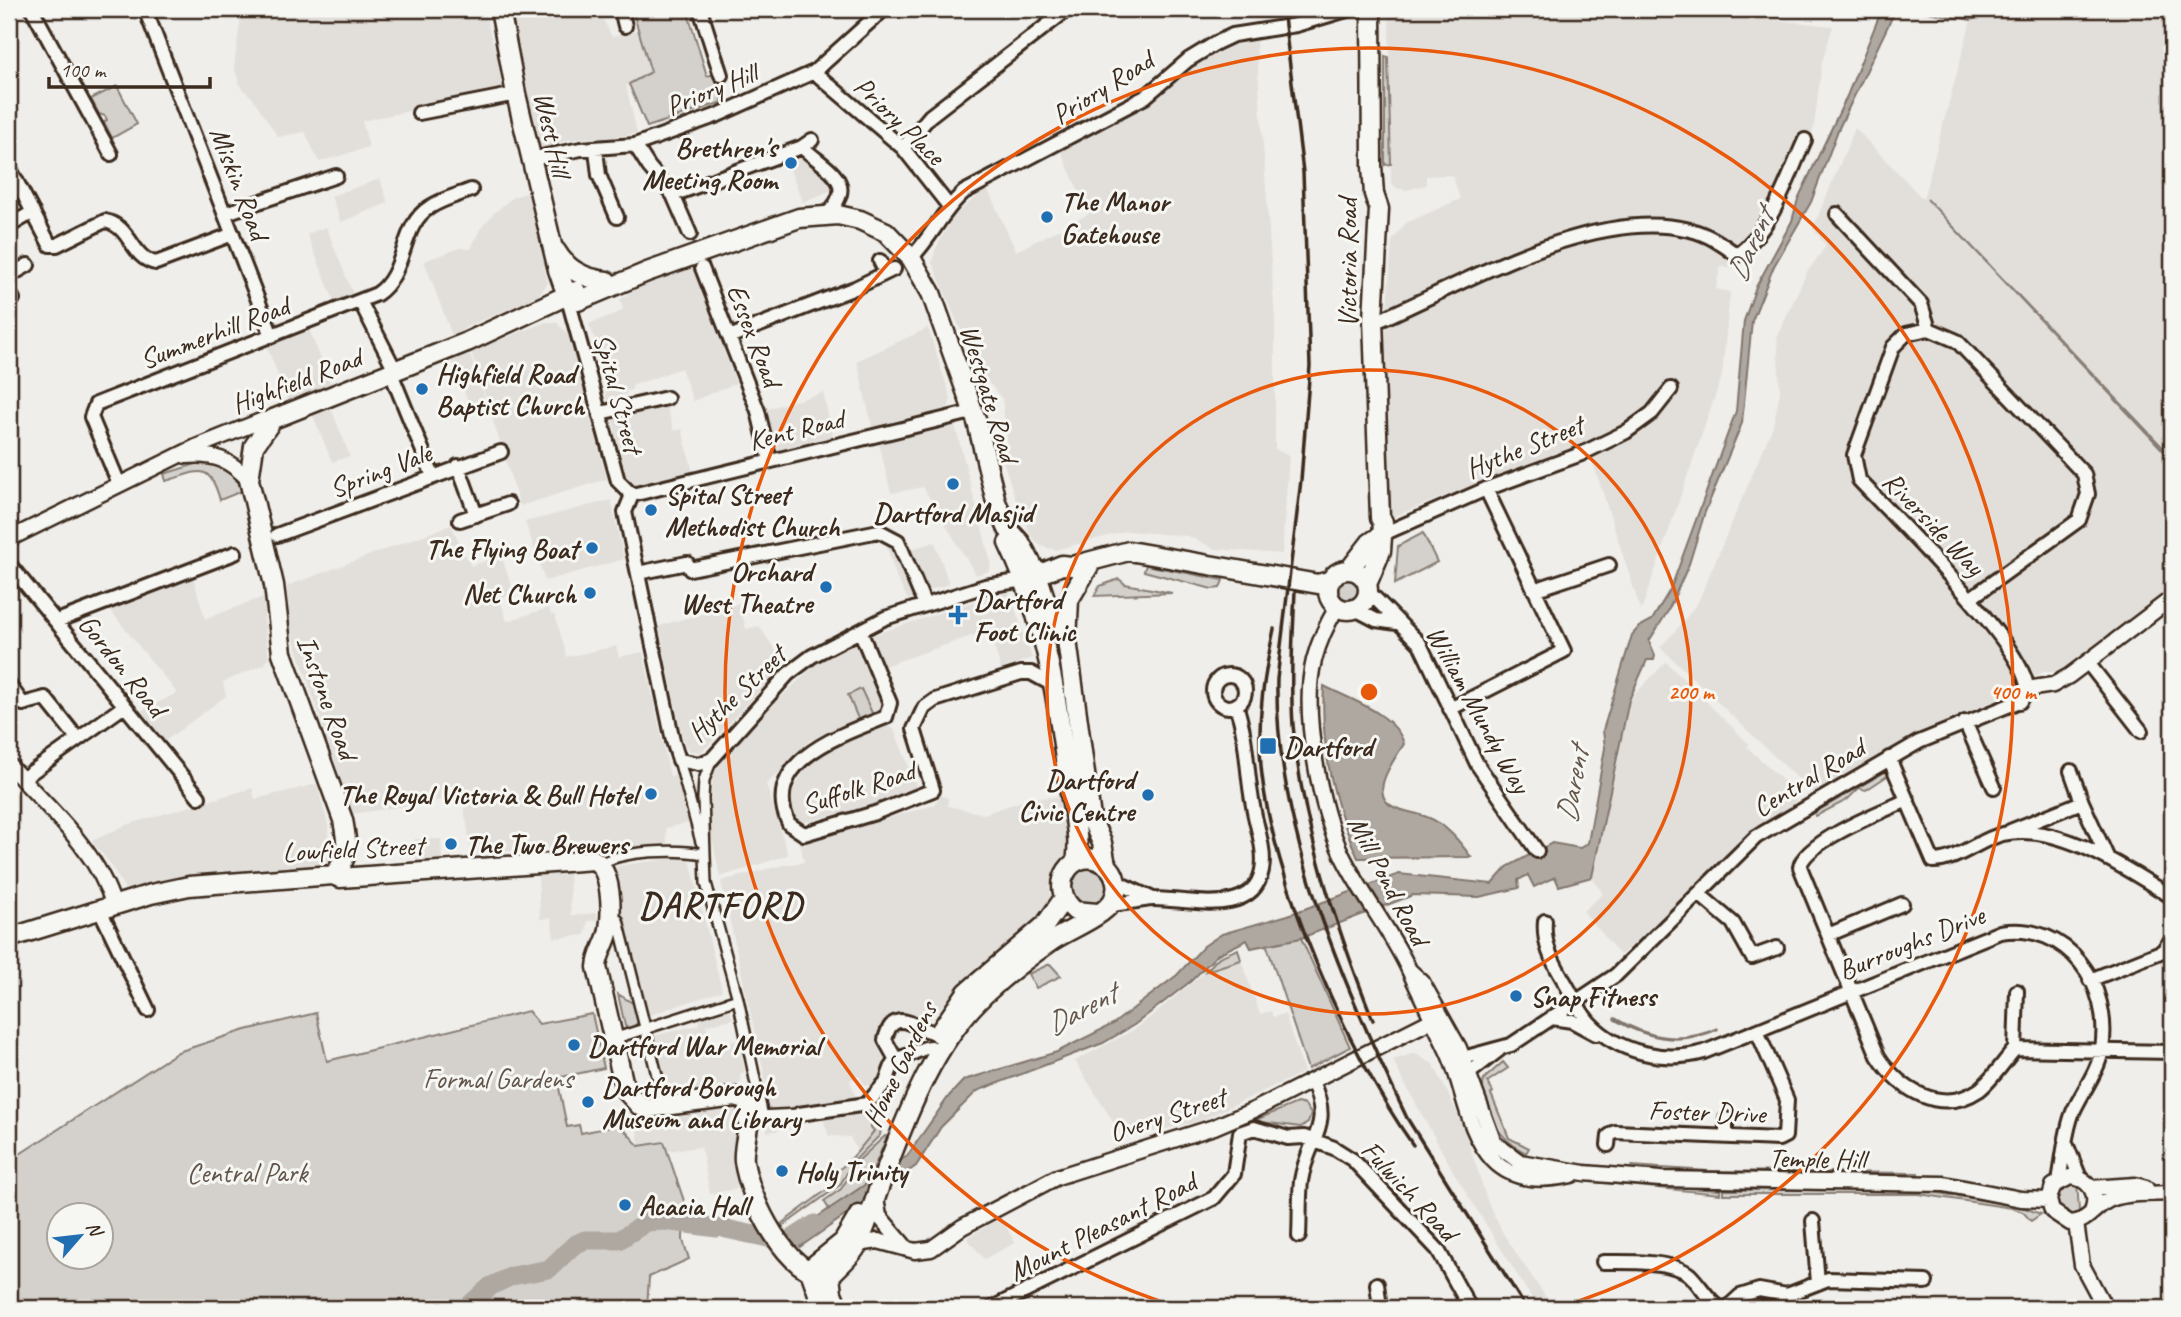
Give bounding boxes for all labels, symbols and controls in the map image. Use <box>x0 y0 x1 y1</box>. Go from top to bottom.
street label: Priory Road <box>1045 41 1163 132</box>
scale bar <box>49 46 210 90</box>
street label: Priory Hill <box>660 53 767 124</box>
text: 100 m <box>60 57 107 83</box>
street label: Priory Place <box>847 68 954 174</box>
street label: West Hill <box>526 88 580 185</box>
street label: Miskin Road <box>202 122 278 248</box>
place label: Brethren's Meeting Room <box>642 130 780 197</box>
marker: Brethren's Meeting Room <box>783 155 799 171</box>
place label: The Manor Gatehouse <box>1061 184 1172 251</box>
street label: Victoria Road <box>1330 194 1365 328</box>
water label: Darent <box>1718 197 1785 287</box>
marker: The Manor Gatehouse <box>1039 209 1055 225</box>
street label: Essex Road <box>719 279 791 395</box>
street label: Summerhill Road <box>135 287 297 377</box>
street label: Westgate Road <box>952 320 1028 470</box>
street label: Spital Street <box>586 329 652 460</box>
street label: Highfield Road <box>226 338 370 421</box>
place label: Highfield Road Baptist Church <box>436 356 585 423</box>
marker: Highfield Road Baptist Church <box>414 381 430 397</box>
street label: Kent Road <box>745 400 851 458</box>
street label: Hythe Street <box>1460 406 1592 486</box>
street label: Spring Vale <box>324 434 438 506</box>
street label: Riverside Way <box>1875 464 1994 585</box>
marker: Dartford Masjid <box>945 476 961 492</box>
place label: Spital Street Methodist Church <box>665 477 841 544</box>
place label: Dartford Masjid <box>873 495 1038 530</box>
marker: Spital Street Methodist Church <box>643 502 659 518</box>
place label: The Flying Boat <box>426 531 583 566</box>
marker: The Flying Boat <box>584 540 600 556</box>
place label: Orchard West Theatre <box>681 554 817 621</box>
place label: Net Church <box>463 576 577 611</box>
marker: Orchard West Theatre <box>818 579 834 595</box>
place label: Dartford Foot Clinic <box>974 582 1077 649</box>
marker: Net Church <box>582 585 598 601</box>
marker: Dartford Foot Clinic <box>948 605 968 625</box>
street label: Gordon Road <box>71 607 177 727</box>
street label: William Mundy Way <box>1418 619 1540 801</box>
street label: Instone Road <box>289 631 367 767</box>
street label: Hythe Street <box>680 635 796 749</box>
text: 200 m <box>1668 679 1716 705</box>
text: 400 m <box>1990 679 2038 705</box>
centre of rings <box>1357 680 1381 704</box>
street label: Central Road <box>1746 728 1874 825</box>
place label: Dartford <box>1284 729 1377 764</box>
marker: Dartford <box>1258 736 1278 756</box>
water label: Darent <box>1547 738 1598 825</box>
street label: Suffolk Road <box>797 752 923 822</box>
place label: Dartford Civic Centre <box>1019 762 1139 829</box>
place label: The Royal Victoria & Bull Hotel <box>339 777 643 813</box>
marker: The Royal Victoria & Bull Hotel <box>643 786 659 802</box>
marker: Dartford Civic Centre <box>1140 787 1156 803</box>
street label: Mill Pond Road <box>1340 809 1439 955</box>
street label: Lowfield Street <box>281 827 428 870</box>
place label: The Two Brewers <box>465 827 631 862</box>
marker: The Two Brewers <box>443 836 459 852</box>
district label: DARTFORD <box>639 883 805 928</box>
street label: Burroughs Drive <box>1833 897 1991 988</box>
water label: Darent <box>1039 971 1129 1043</box>
place label: Snap Fitness <box>1530 979 1659 1014</box>
marker: Snap Fitness <box>1508 988 1524 1004</box>
street label: Home Gardens <box>854 994 946 1133</box>
place label: Dartford War Memorial <box>588 1028 826 1063</box>
marker: Dartford War Memorial <box>566 1037 582 1053</box>
park label: Formal Gardens <box>423 1061 575 1096</box>
place label: Dartford Borough Museum and Library <box>602 1069 803 1137</box>
street label: Overy Street <box>1104 1078 1233 1150</box>
street label: Foster Drive <box>1648 1092 1768 1131</box>
marker: Dartford Borough Museum and Library <box>580 1094 596 1110</box>
street label: Fulwich Road <box>1354 1132 1468 1251</box>
street label: Temple Hill <box>1768 1140 1871 1177</box>
place label: Holy Trinity <box>796 1154 911 1190</box>
park label: Central Park <box>187 1155 309 1190</box>
street label: Mount Pleasant Road <box>1003 1162 1205 1289</box>
marker: Holy Trinity <box>774 1163 790 1179</box>
place label: Acacia Hall <box>639 1188 755 1223</box>
marker: Acacia Hall <box>617 1197 633 1213</box>
north arrow <box>46 1202 116 1272</box>
text: N <box>81 1218 109 1242</box>

